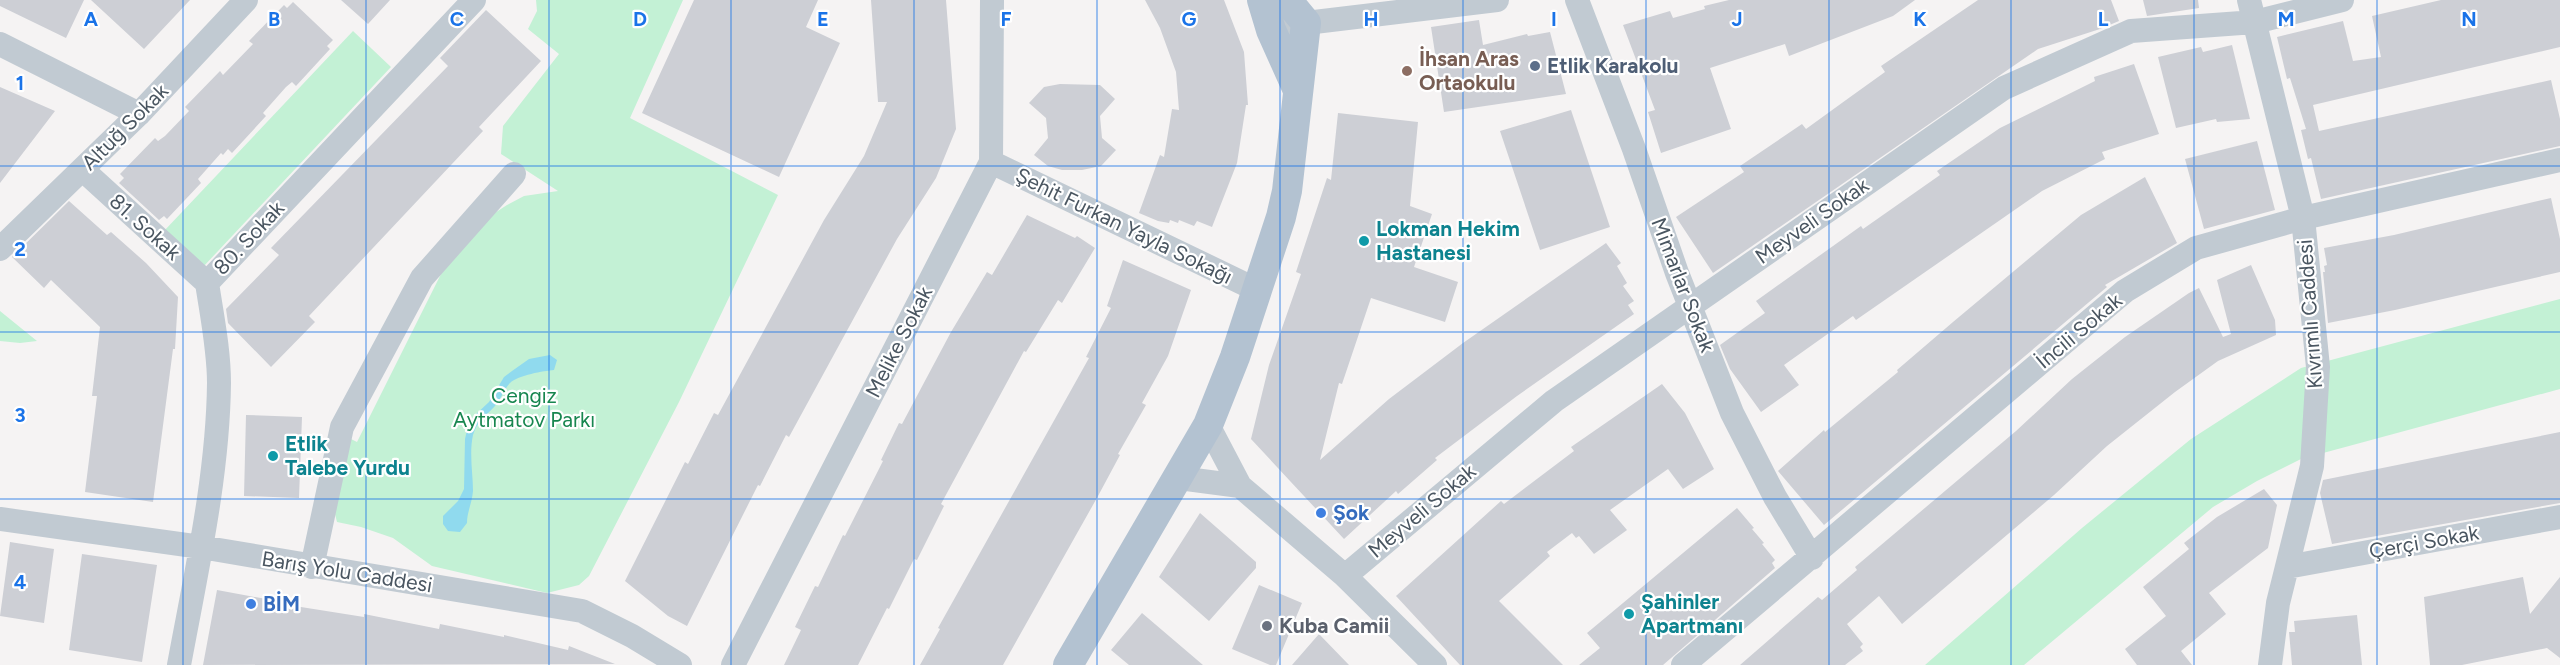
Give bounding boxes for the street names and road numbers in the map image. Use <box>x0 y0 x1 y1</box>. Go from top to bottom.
street label: Altuğ Sokak <box>76 78 174 175</box>
street label: Şehit Furkan Yayla Sokağı <box>1012 162 1237 289</box>
street label: Meyveli Sokak <box>1750 172 1874 269</box>
street label: 81. Sokak <box>105 188 187 266</box>
street label: 80. Sokak <box>208 195 290 280</box>
street label: Mimarlar Sokak <box>1646 214 1721 356</box>
street label: Kıvrımlı Caddesi <box>2292 238 2327 390</box>
street label: Melike Sokak <box>860 281 938 401</box>
street label: İncili Sokak <box>2031 287 2127 374</box>
street label: Meyveli Sokak <box>1363 458 1481 563</box>
street label: Çerçi Sokak <box>2367 519 2482 563</box>
street label: Barış Yolu Caddesi <box>260 546 434 597</box>

